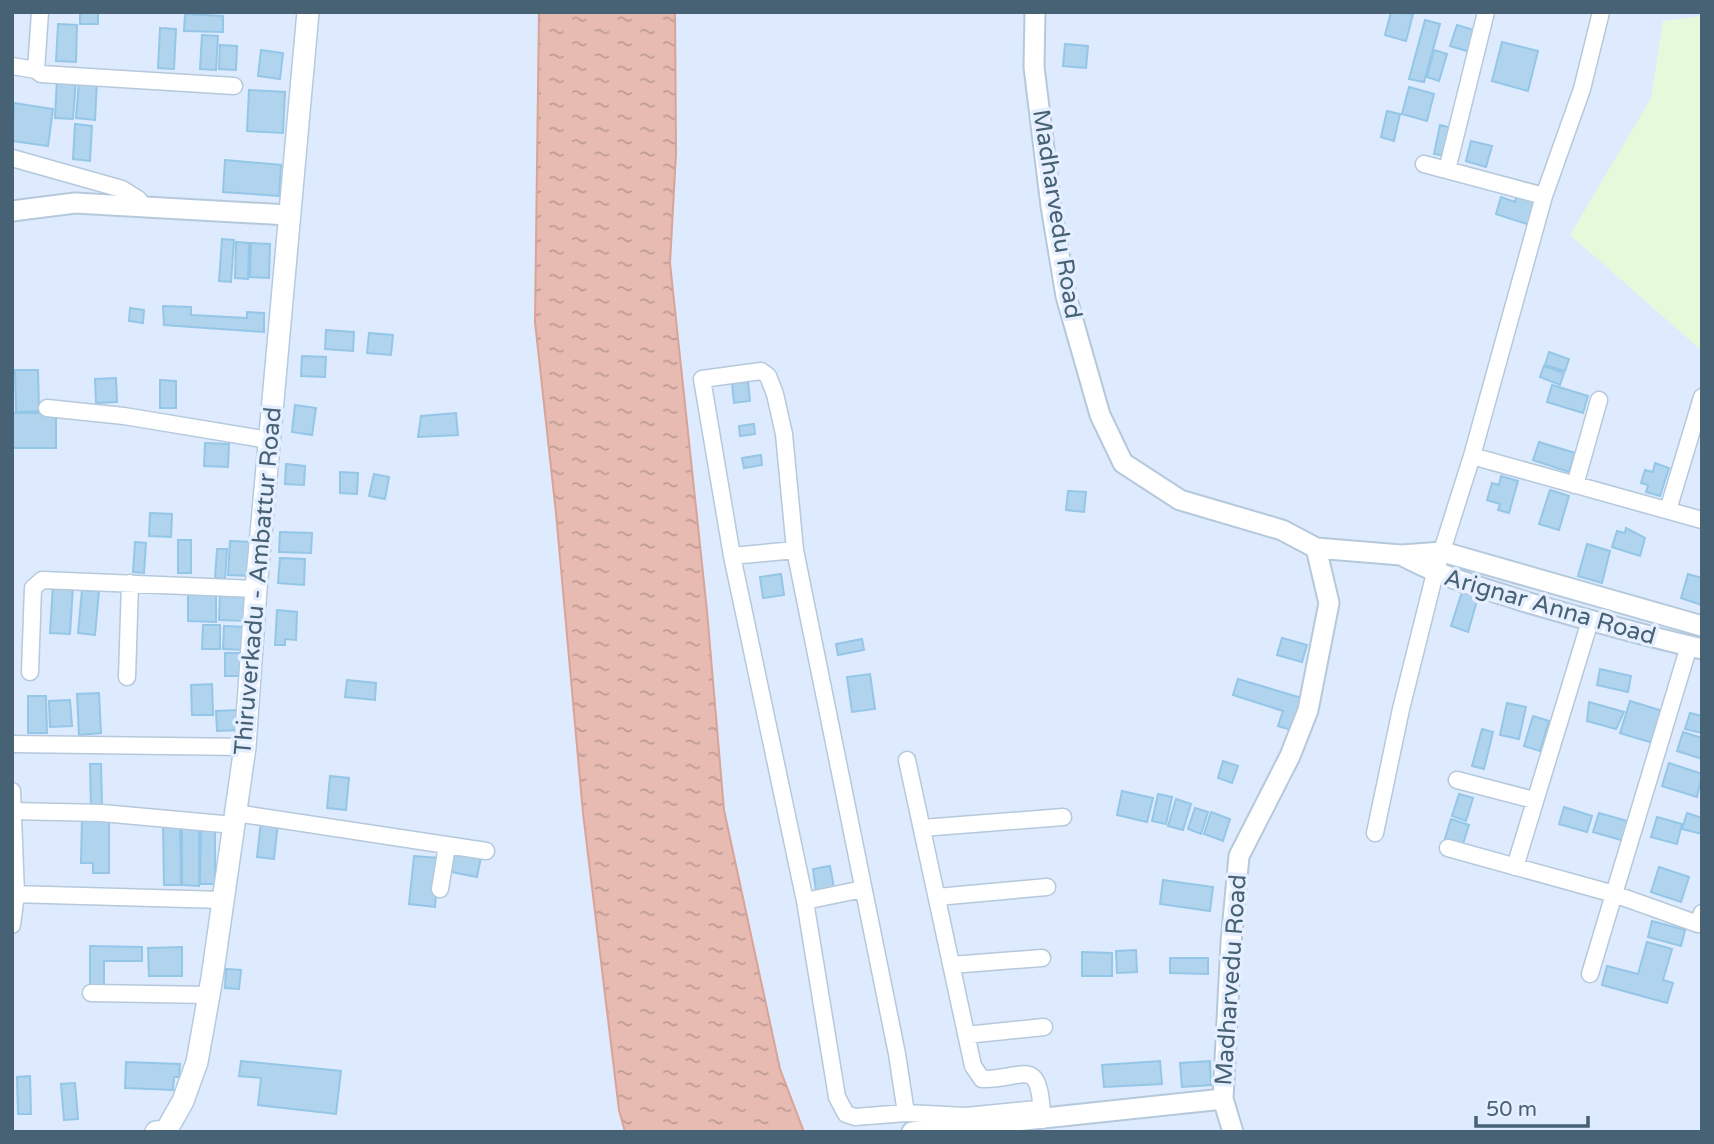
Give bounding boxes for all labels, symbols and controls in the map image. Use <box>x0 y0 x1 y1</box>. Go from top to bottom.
street label: Madharvedu Road <box>1026 107 1088 321</box>
street label: Thiruverkadu - Ambattur Road <box>228 406 288 756</box>
street label: Arignar Anna Road <box>1441 563 1659 651</box>
street label: Madharvedu Road <box>1209 873 1253 1087</box>
scale bar <box>1476 1084 1588 1128</box>
text: 50 m <box>1486 1097 1537 1122</box>

